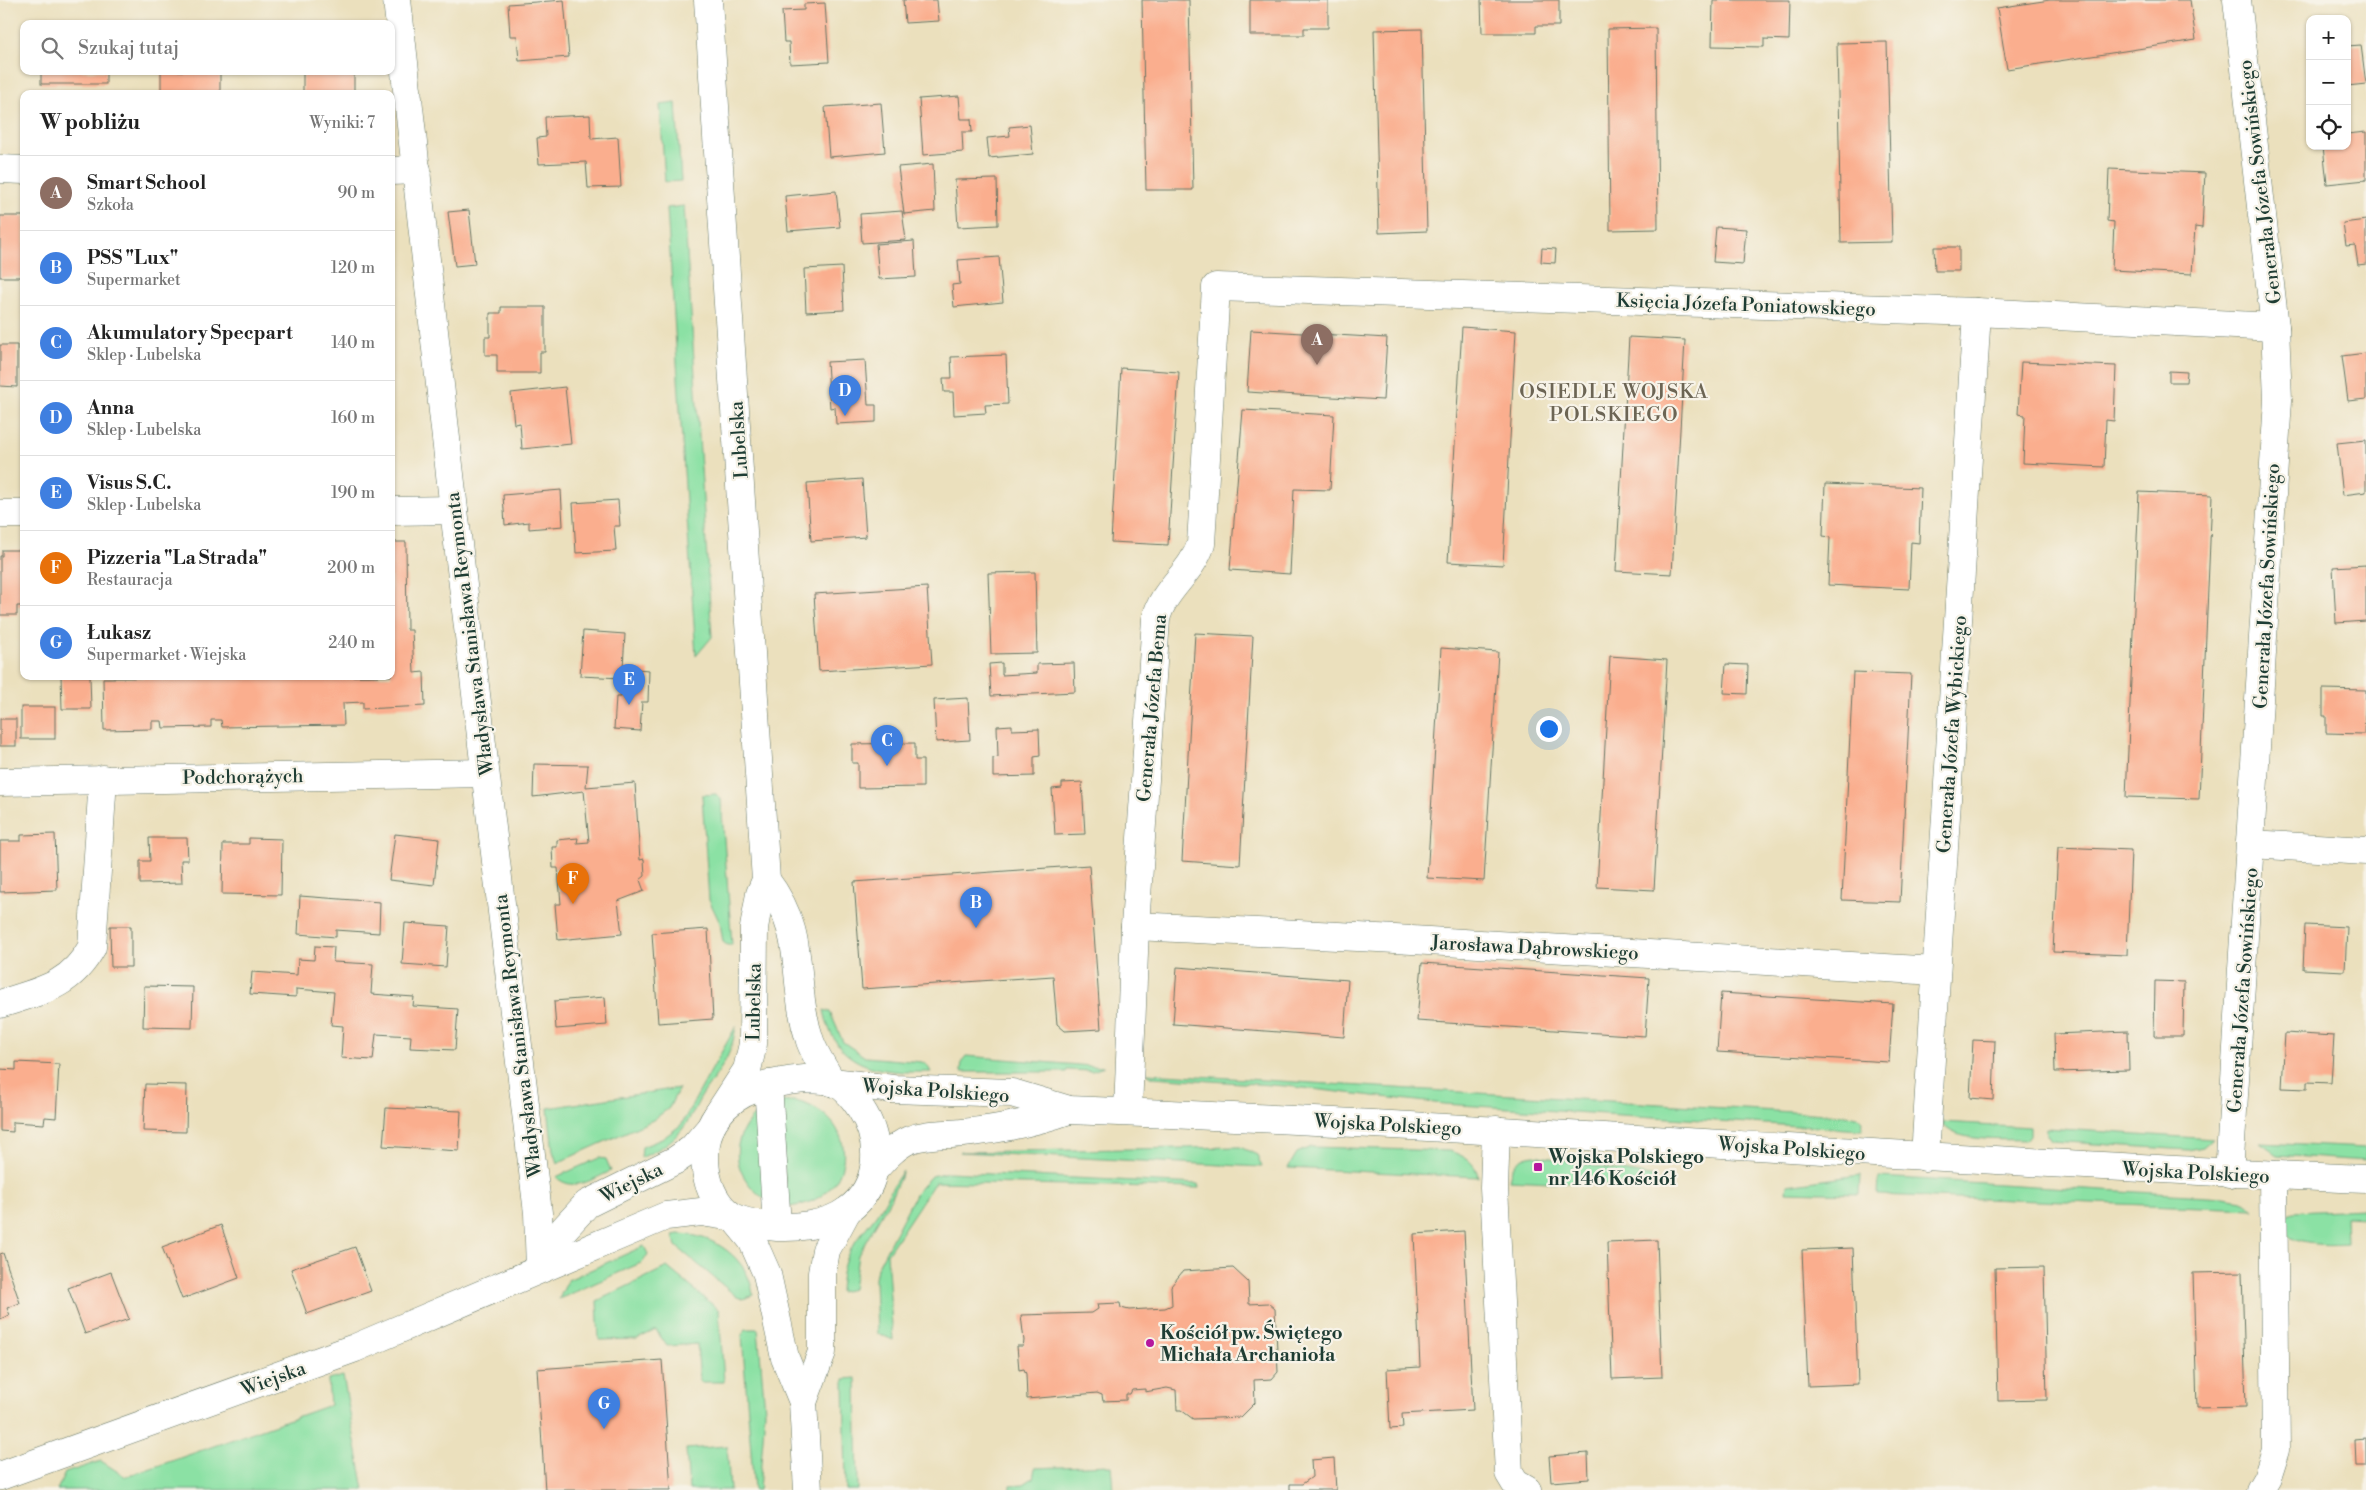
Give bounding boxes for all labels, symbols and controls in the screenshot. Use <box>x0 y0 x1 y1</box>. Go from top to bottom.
map controls <box>2306 15 2351 150</box>
button: + <box>2306 15 2351 60</box>
search box <box>20 20 395 75</box>
icon: search <box>38 34 66 62</box>
text: Szukaj tutaj <box>78 36 179 60</box>
street label: Generała Józefa Sowińskiego <box>2233 58 2287 305</box>
button: − <box>2306 60 2351 105</box>
button: locate <box>2306 105 2351 150</box>
text: W pobliżu <box>40 110 140 136</box>
text: Wyniki: 7 <box>310 113 375 133</box>
text: Smart School <box>87 171 206 195</box>
text: A <box>50 183 62 203</box>
text: 90 m <box>337 183 375 203</box>
text: Szkoła <box>87 195 134 215</box>
text: PSS "Lux" <box>87 246 178 270</box>
text: B <box>50 258 62 278</box>
text: 120 m <box>331 258 375 278</box>
text: Supermarket <box>87 270 181 290</box>
street label: Księcia Józefa Poniatowskiego <box>1616 288 1876 322</box>
text: Akumulatory Specpart <box>87 321 293 345</box>
pin: A <box>1301 324 1333 365</box>
text: C <box>50 333 62 353</box>
text: 140 m <box>331 333 375 353</box>
text: Sklep · Lubelska <box>87 345 201 365</box>
pin: D <box>829 375 861 416</box>
district label: OSIEDLE WOJSKA POLSKIEGO <box>1519 380 1709 428</box>
text: Anna <box>87 396 134 420</box>
street label: Lubelska <box>724 400 754 480</box>
text: D <box>50 408 62 428</box>
text: 160 m <box>331 408 375 428</box>
text: Sklep · Lubelska <box>87 420 201 440</box>
street label: Generała Józefa Sowińskiego <box>2249 463 2285 709</box>
text: Visus S.C. <box>87 471 172 495</box>
text: E <box>50 483 62 503</box>
text: 190 m <box>331 483 375 503</box>
street label: Władysława Stanisława Reymonta <box>441 490 499 778</box>
text: Sklep · Lubelska <box>87 495 201 515</box>
text: Pizzeria "La Strada" <box>87 546 267 570</box>
text: F <box>50 558 62 578</box>
text: 200 m <box>327 558 375 578</box>
text: Restauracja <box>87 570 173 590</box>
street label: Generała Józefa Bema <box>1132 613 1172 803</box>
street label: Generała Józefa Wybickiego <box>1932 614 1972 854</box>
text: Łukasz <box>87 621 151 645</box>
text: G <box>50 633 62 653</box>
text: 240 m <box>328 633 375 653</box>
text: Supermarket · Wiejska <box>87 645 246 665</box>
pin: E <box>613 664 645 705</box>
your location <box>1536 716 1562 742</box>
pin: C <box>871 725 903 766</box>
street label: Podchorążych <box>182 764 304 790</box>
pin: F <box>557 863 589 904</box>
street label: Generała Józefa Sowińskiego <box>2222 867 2264 1114</box>
pin: B <box>960 887 992 928</box>
street label: Władysława Stanisława Reymonta <box>489 892 547 1180</box>
street label: Jarosława Dąbrowskiego <box>1429 931 1639 965</box>
street label: Lubelska <box>741 962 767 1041</box>
street label: Wojska Polskiego <box>860 1074 1011 1108</box>
street label: Wojska Polskiego <box>1312 1109 1462 1141</box>
street label: Wojska Polskiego <box>1716 1132 1867 1166</box>
place label: Wojska Polskiego nr 146 Kościół <box>1547 1145 1704 1191</box>
street label: Wiejska <box>595 1157 667 1209</box>
street label: Wojska Polskiego <box>2120 1157 2270 1189</box>
marker: Wojska Polskiego nr 146 Kościół <box>1532 1161 1544 1173</box>
place label: Kościół pw. Świętego Michała Archanioła <box>1160 1319 1343 1367</box>
marker: Kościół pw. Świętego Michała Archanioła <box>1144 1337 1156 1349</box>
street label: Wiejska <box>237 1356 309 1402</box>
pin: G <box>588 1388 620 1429</box>

